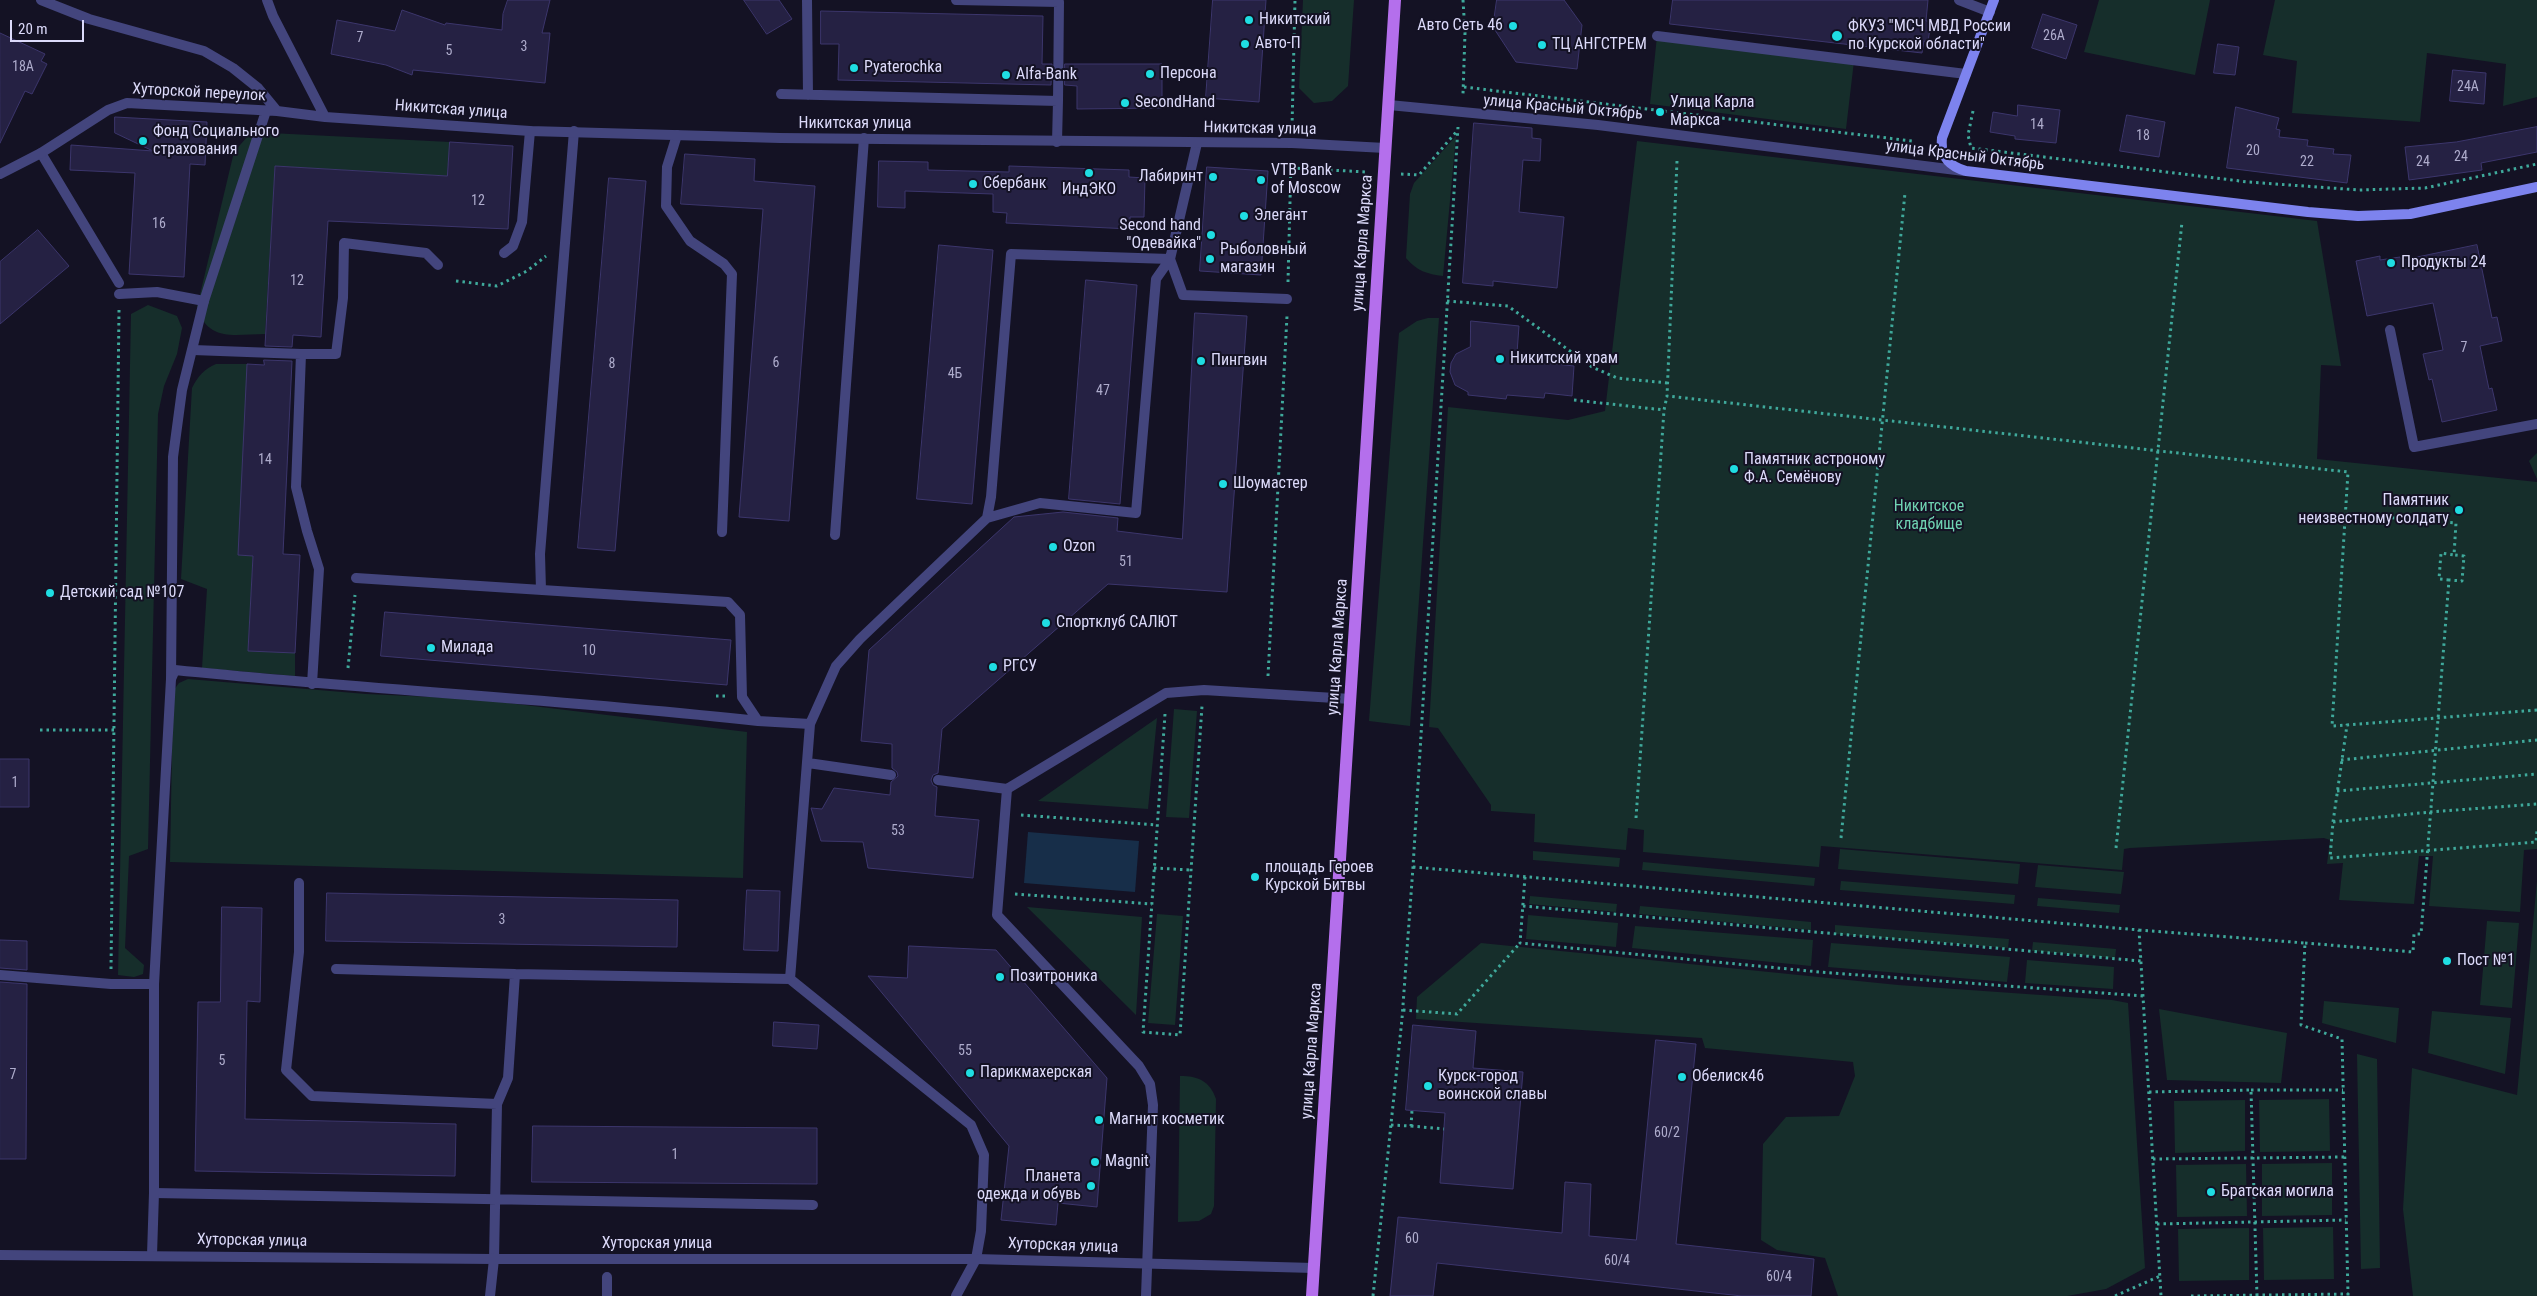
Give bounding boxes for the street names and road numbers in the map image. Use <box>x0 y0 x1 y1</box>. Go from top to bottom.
street label: Хуторской переулок <box>132 80 266 106</box>
street label: улица Красный Октябрь <box>1482 91 1644 125</box>
street label: Никитская улица <box>394 96 508 124</box>
street label: Никитская улица <box>799 114 911 134</box>
street label: Никитская улица <box>1203 118 1317 140</box>
street label: улица Красный Октябрь <box>1884 137 2046 175</box>
street label: улица Карла Маркса <box>1349 174 1377 312</box>
street label: улица Карла Маркса <box>1324 578 1352 716</box>
street label: улица Карла Маркса <box>1298 982 1326 1120</box>
street label: Хуторская улица <box>197 1230 307 1252</box>
street label: Хуторская улица <box>602 1234 712 1254</box>
street label: Хуторская улица <box>1007 1234 1119 1258</box>

